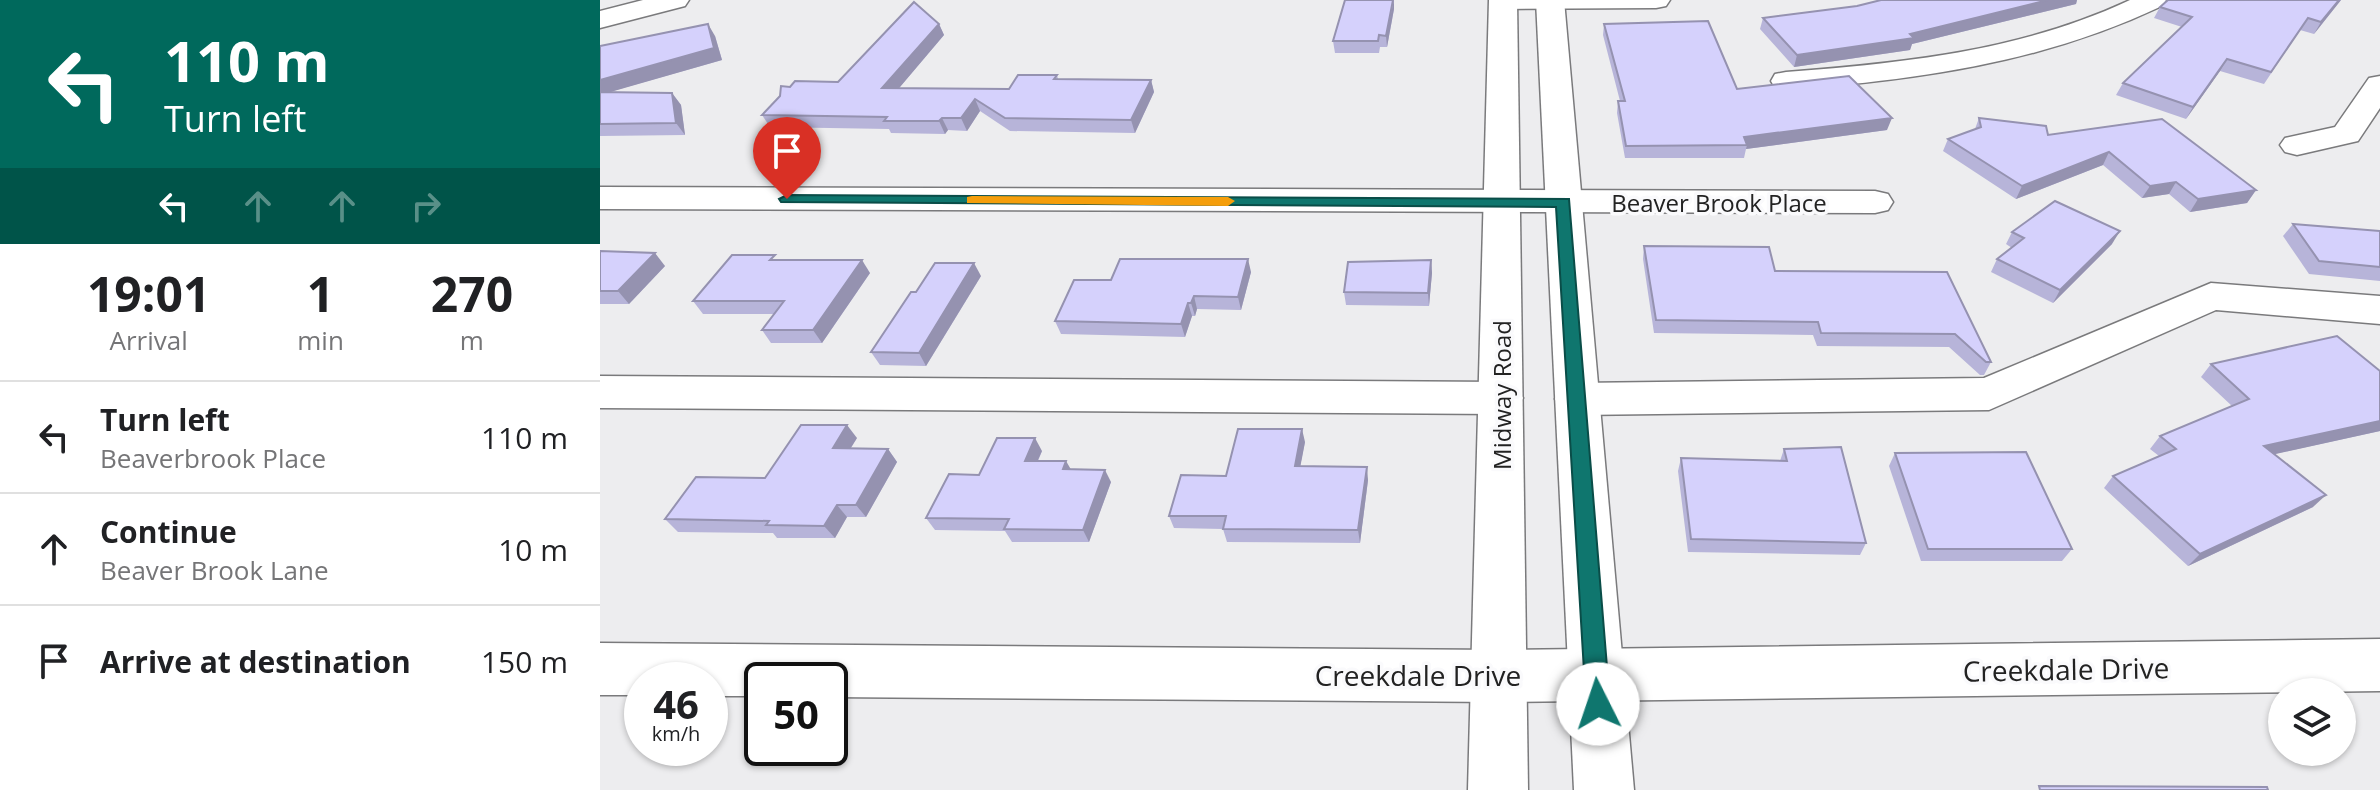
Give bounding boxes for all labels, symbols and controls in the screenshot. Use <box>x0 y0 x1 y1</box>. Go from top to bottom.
text: 110 m <box>164 22 330 98</box>
icon: left <box>32 32 136 136</box>
text: Turn left <box>164 94 306 143</box>
pin <box>753 117 821 199</box>
icon: arrive <box>765 129 809 173</box>
icon: left <box>152 184 196 228</box>
icon: ahead <box>236 184 280 228</box>
icon: ahead <box>320 184 364 228</box>
icon: right <box>404 184 448 228</box>
street label: Beaver Brook Place <box>1611 186 1827 219</box>
text: 19:01 <box>87 261 210 326</box>
text: 1 <box>307 261 334 326</box>
text: 270 <box>431 261 513 326</box>
street label: Midway Road <box>1485 320 1518 470</box>
text: Arrival <box>109 322 188 358</box>
text: min <box>297 322 344 358</box>
text: m <box>460 322 484 358</box>
text: Turn left <box>100 399 230 440</box>
icon: left <box>32 415 76 459</box>
text: 110 m <box>481 417 568 458</box>
text: Beaverbrook Place <box>100 440 326 476</box>
text: Continue <box>100 511 237 552</box>
icon: ahead <box>32 527 76 571</box>
text: 10 m <box>498 529 568 570</box>
text: Beaver Brook Lane <box>100 552 329 588</box>
icon: arrive <box>32 639 76 683</box>
text: Arrive at destination <box>100 641 411 682</box>
text: 150 m <box>481 641 568 682</box>
street label: Creekdale Drive <box>1962 648 2170 690</box>
street label: Creekdale Drive <box>1315 656 1521 694</box>
speed limit sign: 50 <box>744 662 848 766</box>
position arrow <box>1556 662 1640 746</box>
text: 46 <box>653 676 699 731</box>
map controls <box>2268 678 2356 766</box>
button: layers <box>2268 678 2356 766</box>
text: km/h <box>652 720 700 747</box>

